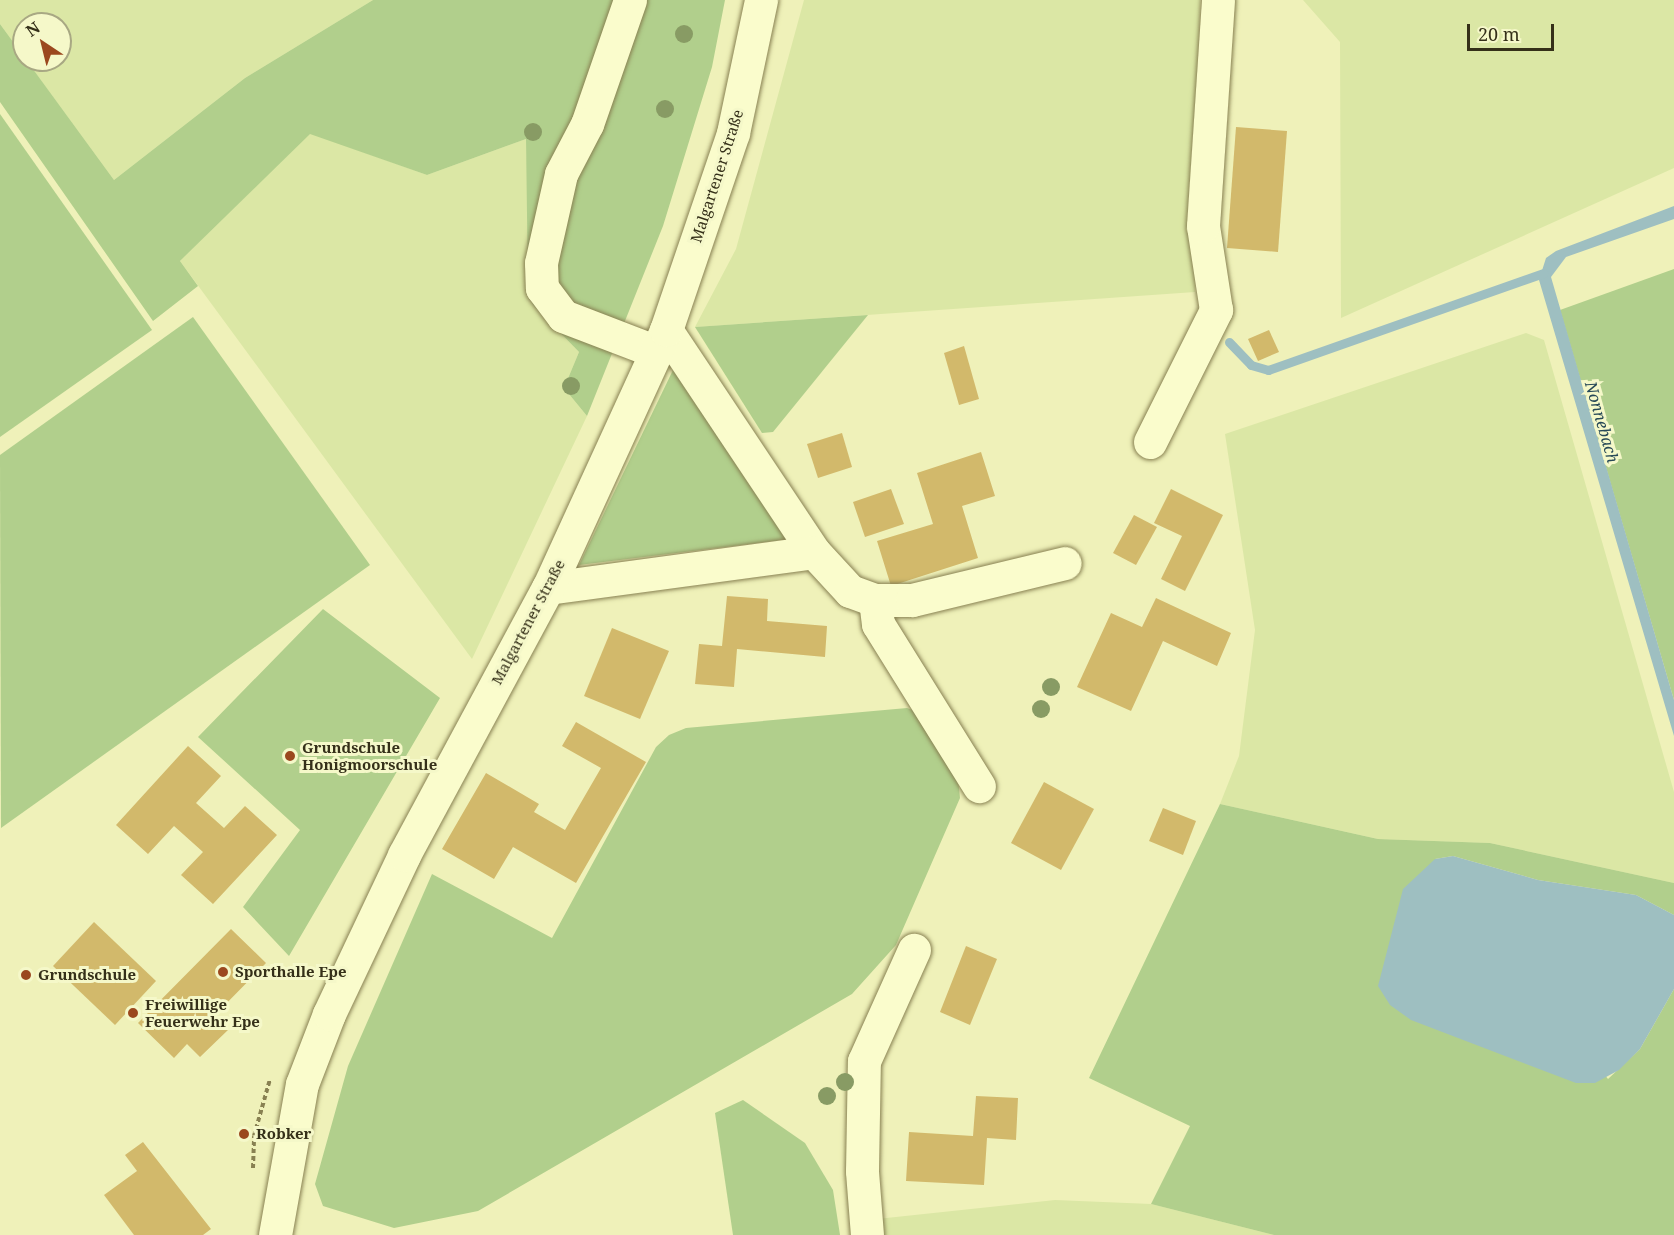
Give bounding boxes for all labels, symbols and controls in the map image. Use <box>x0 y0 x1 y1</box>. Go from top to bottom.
north arrow <box>12 12 72 72</box>
scale bar <box>1470 12 1557 50</box>
text: N <box>21 16 44 42</box>
text: 20 m <box>1478 22 1520 46</box>
street label: Malgartener Straße <box>687 107 747 245</box>
water label: Nonnebach <box>1581 379 1623 465</box>
street label: Malgartener Straße <box>487 556 569 688</box>
place label: Grundschule Honigmoorschule <box>302 738 437 773</box>
marker: Grundschule Honigmoorschule <box>283 749 297 763</box>
place label: Sporthalle Epe <box>235 963 347 981</box>
marker: Sporthalle Epe <box>216 965 230 979</box>
place label: Grundschule <box>38 966 136 984</box>
marker: Grundschule <box>19 968 33 982</box>
place label: Freiwillige Feuerwehr Epe <box>145 995 260 1030</box>
marker: Freiwillige Feuerwehr Epe <box>126 1006 140 1020</box>
place label: Robker <box>256 1125 311 1143</box>
marker: Robker <box>237 1127 251 1141</box>

